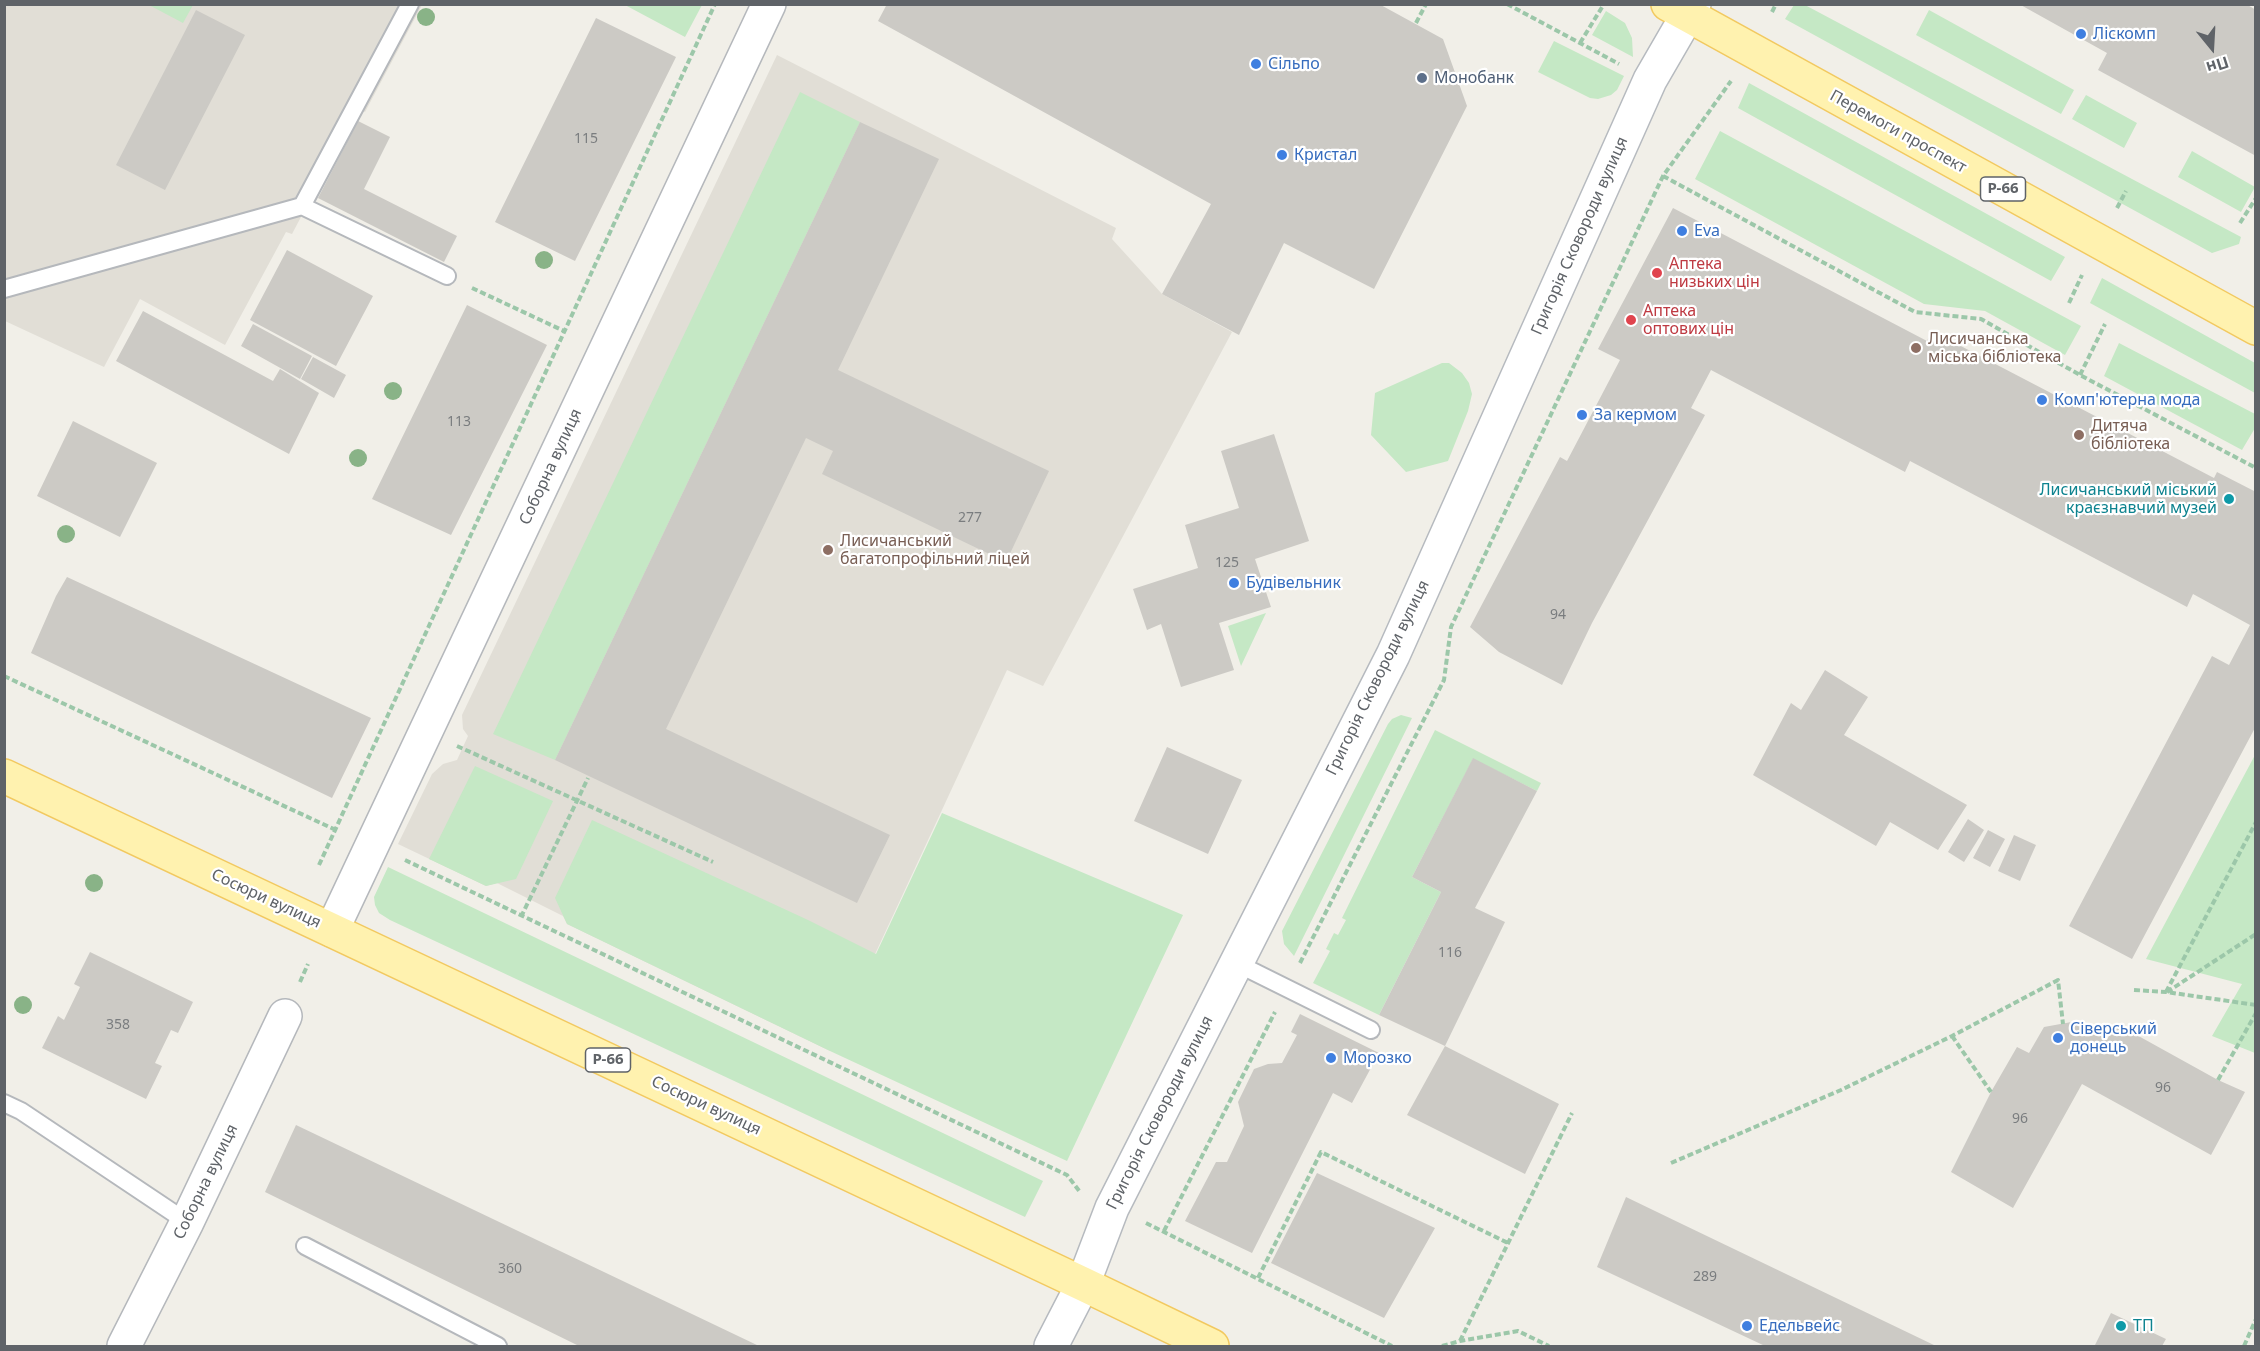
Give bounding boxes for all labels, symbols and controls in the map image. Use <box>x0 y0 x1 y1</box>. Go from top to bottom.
north arrow <box>2182 18 2242 78</box>
place label: Ліскомп <box>2093 24 2156 44</box>
marker: Ліскомп <box>2074 27 2088 41</box>
text: Пн <box>2203 51 2232 79</box>
place label: Сiльпо <box>1268 54 1320 74</box>
marker: Сiльпо <box>1249 57 1263 71</box>
place label: Монобанк <box>1434 68 1514 88</box>
marker: Монобанк <box>1415 71 1429 85</box>
street label: Перемоги проспект <box>1826 86 1970 178</box>
house number: 115 <box>574 131 598 147</box>
street label: Григорія Сковороди вулиця <box>1528 134 1632 338</box>
place label: Кристал <box>1294 145 1357 165</box>
marker: Кристал <box>1275 148 1289 162</box>
road number: Р-66 <box>1980 177 2026 201</box>
place label: Eva <box>1694 221 1720 241</box>
marker: Eva <box>1675 224 1689 238</box>
place label: Аптека низьких цін <box>1669 254 1760 292</box>
marker: Аптека низьких цін <box>1650 266 1664 280</box>
place label: Аптека оптових цін <box>1643 301 1734 339</box>
marker: Аптека оптових цін <box>1624 313 1638 327</box>
place label: Лисичанська мiська бiблiотека <box>1928 329 2062 367</box>
marker: Лисичанська мiська бiблiотека <box>1909 341 1923 355</box>
place label: Комп'ютерна мода <box>2054 390 2200 410</box>
marker: Комп'ютерна мода <box>2035 393 2049 407</box>
place label: За кермом <box>1594 405 1677 425</box>
street label: Соборна вулиця <box>516 406 586 528</box>
marker: За кермом <box>1575 408 1589 422</box>
house number: 113 <box>447 414 471 430</box>
place label: Дитяча бiблiотека <box>2091 416 2170 454</box>
marker: Дитяча бiблiотека <box>2072 428 2086 442</box>
place label: Лисичанський міський краєзнавчий музей <box>2039 480 2217 518</box>
marker: Лисичанський міський краєзнавчий музей <box>2222 492 2236 506</box>
house number: 277 <box>958 510 982 526</box>
place label: Лисичанський багатопрофільний ліцей <box>840 531 1030 569</box>
marker: Лисичанський багатопрофільний ліцей <box>821 543 835 557</box>
house number: 125 <box>1215 555 1239 571</box>
place label: Будівельник <box>1246 573 1341 593</box>
marker: Будівельник <box>1227 576 1241 590</box>
street label: Григорія Сковороди вулиця <box>1322 577 1434 779</box>
house number: 94 <box>1550 607 1566 623</box>
street label: Сосюри вулиця <box>208 865 324 933</box>
house number: 116 <box>1438 945 1462 961</box>
street label: Григорія Сковороди вулиця <box>1103 1013 1217 1213</box>
house number: 358 <box>106 1017 130 1033</box>
place label: Сіверський донець <box>2070 1019 2157 1057</box>
marker: Сіверський донець <box>2051 1031 2065 1045</box>
road number: Р-66 <box>586 1048 630 1072</box>
place label: Морозко <box>1343 1048 1412 1068</box>
marker: Морозко <box>1324 1051 1338 1065</box>
street label: Сосюри вулиця <box>648 1072 764 1140</box>
house number: 96 <box>2155 1080 2171 1096</box>
house number: 96 <box>2012 1111 2028 1127</box>
street label: Соборна вулиця <box>170 1121 242 1243</box>
house number: 360 <box>498 1261 522 1277</box>
house number: 289 <box>1693 1269 1717 1285</box>
place label: Едельвейс <box>1759 1316 1840 1336</box>
place label: ТП <box>2133 1316 2154 1336</box>
marker: Едельвейс <box>1740 1319 1754 1333</box>
marker: ТП <box>2114 1319 2128 1333</box>

